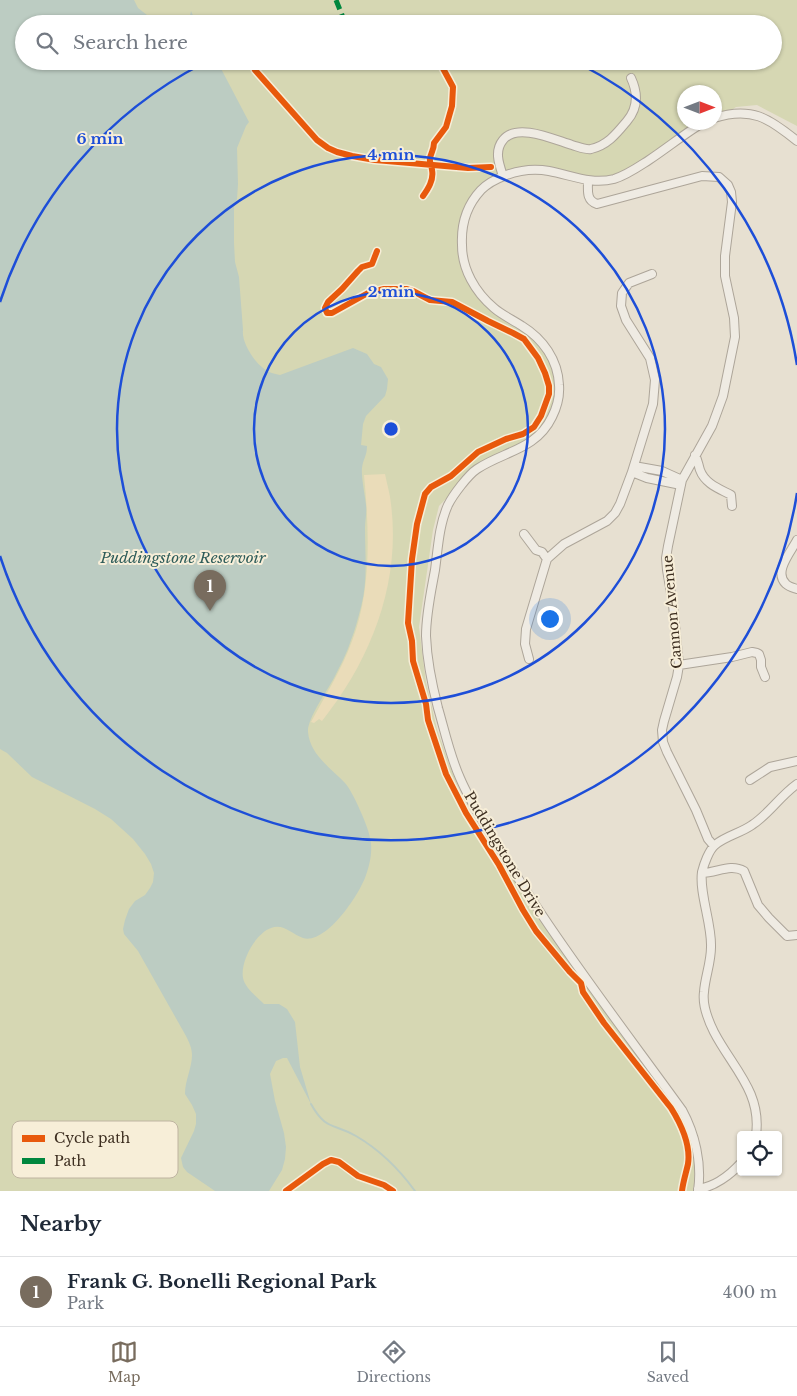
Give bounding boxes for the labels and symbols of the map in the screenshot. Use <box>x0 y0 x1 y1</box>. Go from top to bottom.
north arrow <box>677 85 722 130</box>
text: 6 min <box>76 129 124 148</box>
text: 4 min <box>368 145 415 164</box>
text: 2 min <box>368 282 414 301</box>
centre of rings <box>382 420 400 438</box>
water label: Puddingstone Reservoir <box>99 548 267 567</box>
street label: Cannon Avenue <box>658 555 686 669</box>
pin: 1 <box>194 570 226 611</box>
your location <box>537 606 563 632</box>
street label: Puddingstone Drive <box>460 788 550 920</box>
legend <box>12 1121 178 1178</box>
text: Cycle path <box>54 1129 131 1147</box>
text: Path <box>54 1152 86 1170</box>

